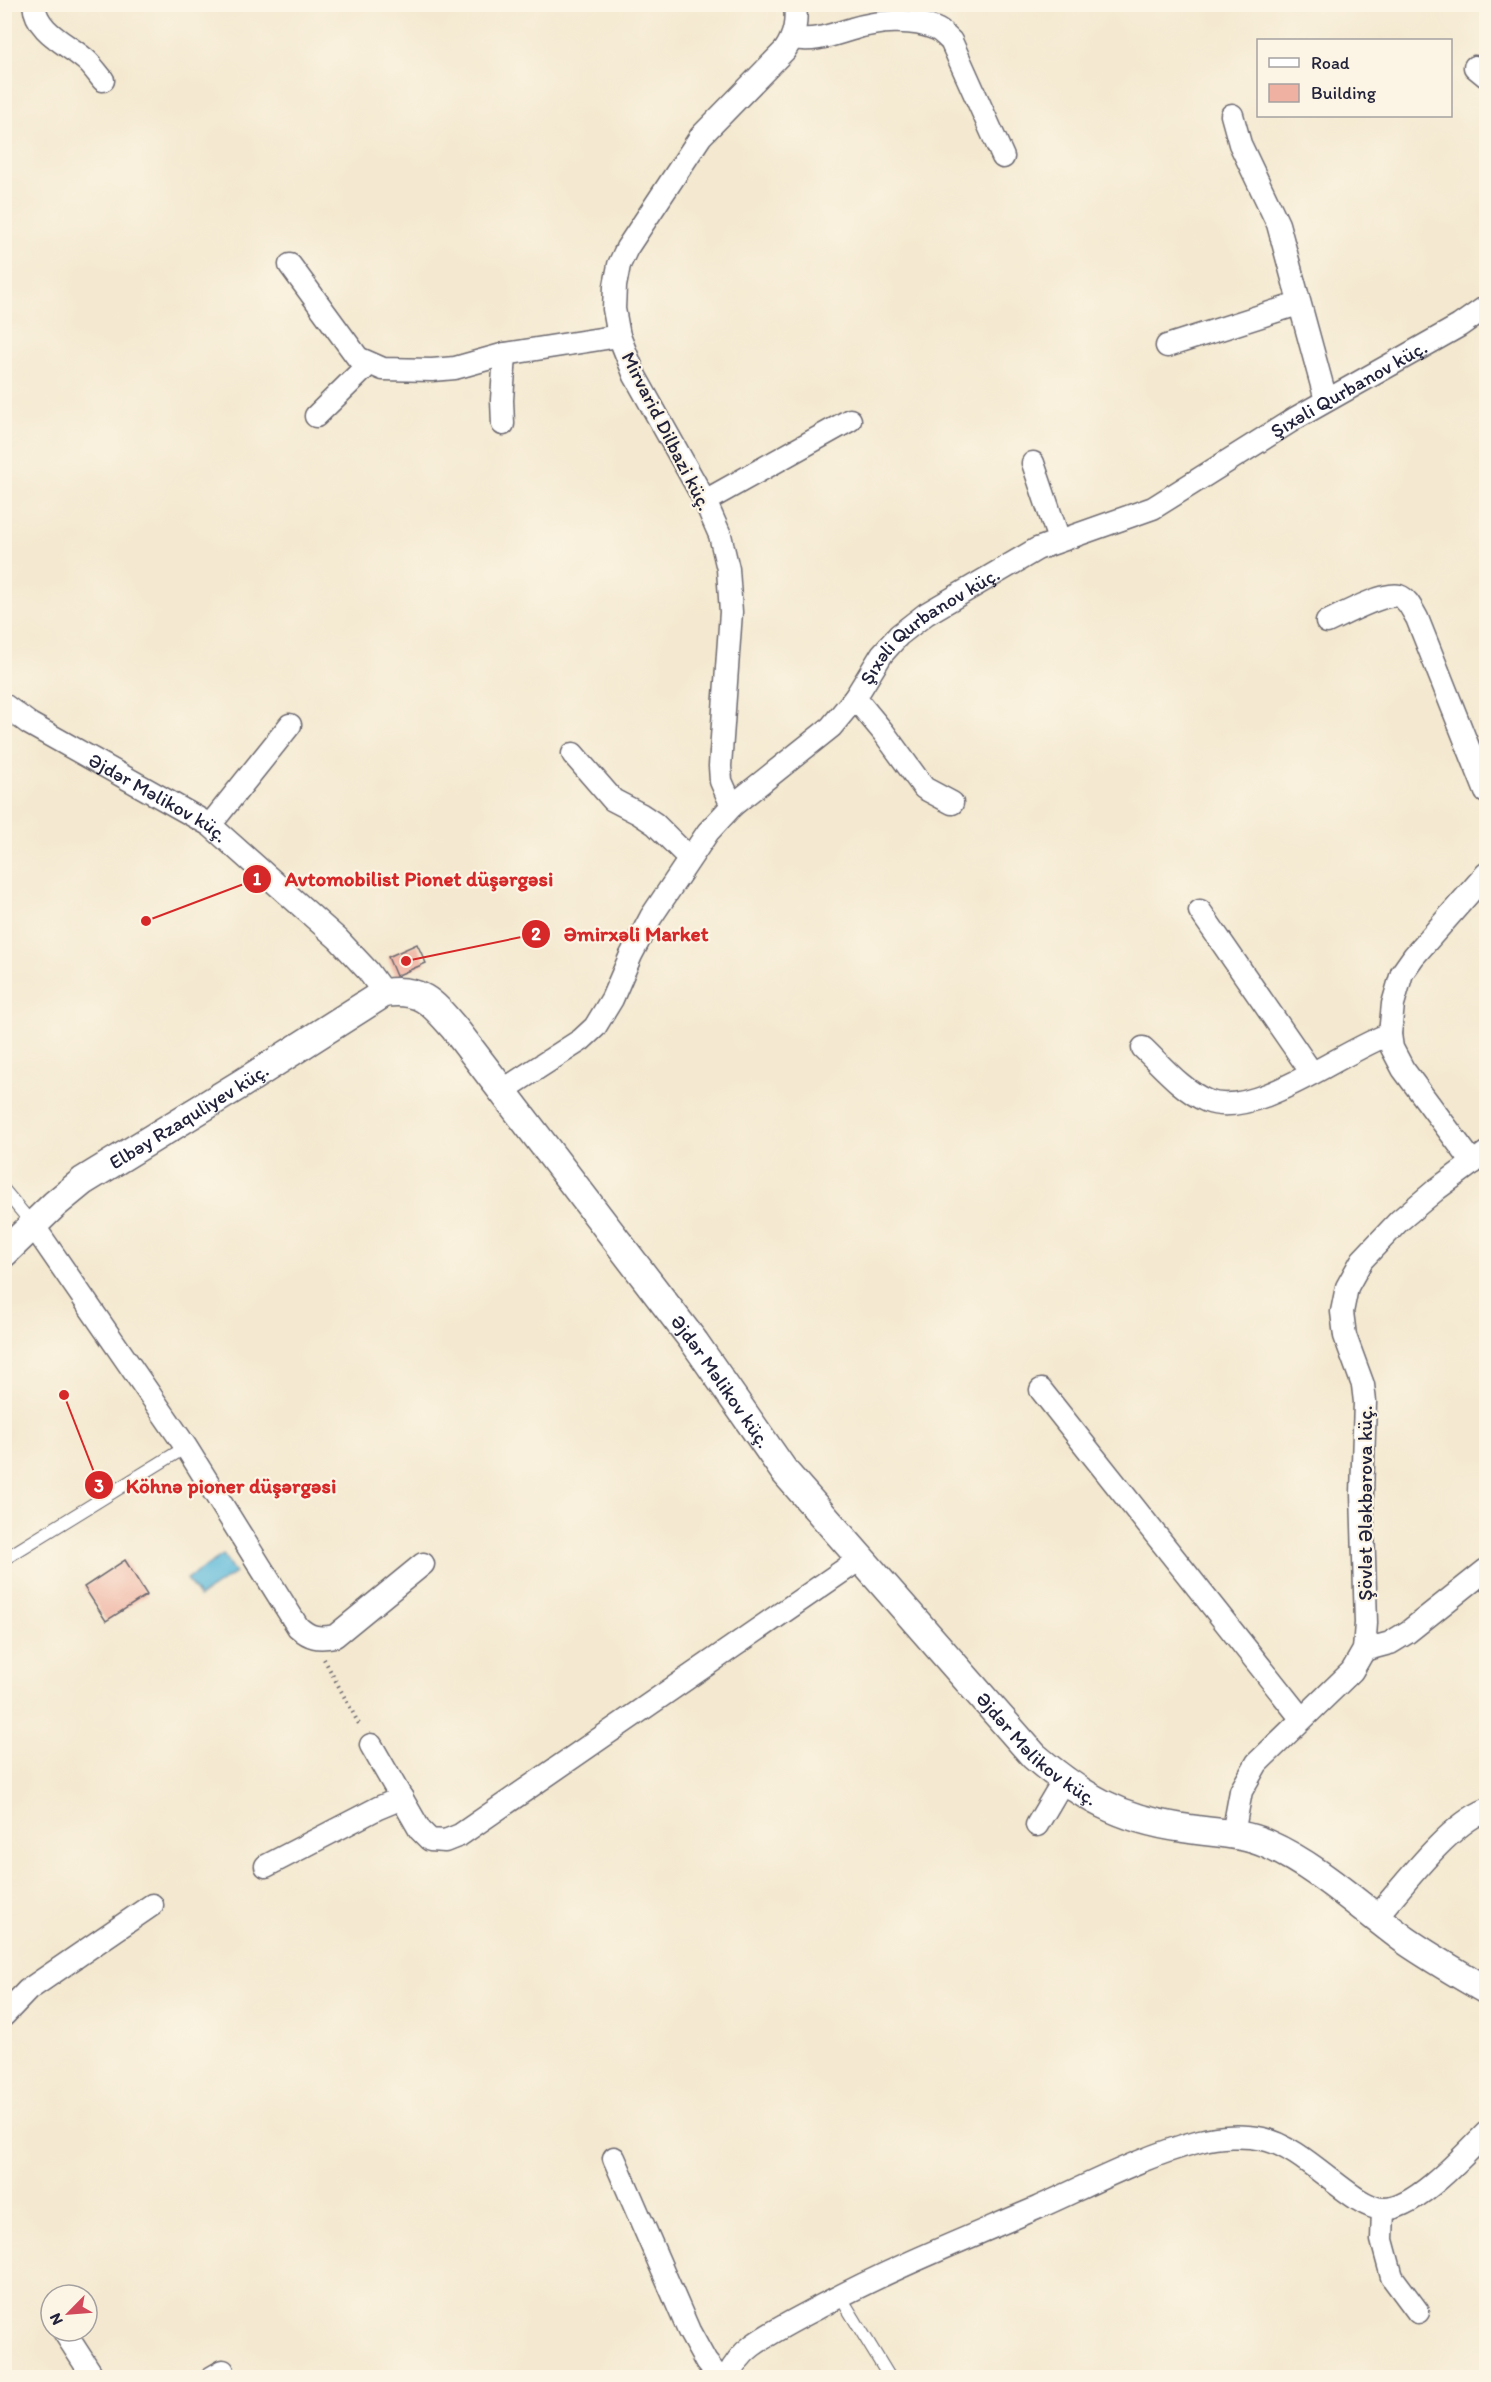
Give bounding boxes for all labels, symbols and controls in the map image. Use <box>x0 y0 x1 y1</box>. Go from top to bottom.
legend <box>1257 39 1452 117</box>
text: Road <box>1311 52 1350 74</box>
text: Building <box>1311 82 1377 104</box>
street label: Şıxəli Qurbanov küç. <box>1266 335 1431 443</box>
street label: Mirvarid Dilbazi küç. <box>617 348 717 514</box>
street label: Şıxəli Qurbanov küç. <box>854 562 1004 689</box>
street label: Əjdər Məlikov küç. <box>84 747 233 847</box>
callout: Avtomobilist Pionet düşərgəsi <box>242 860 566 899</box>
text: Avtomobilist Pionet düşərgəsi <box>284 866 553 892</box>
text: 1 <box>253 868 262 890</box>
callout: Əmirxəli Market <box>521 914 721 953</box>
text: Əmirxəli Market <box>563 921 709 946</box>
text: 2 <box>531 923 541 945</box>
street label: Elbəy Rzaquliyev küç. <box>104 1058 273 1174</box>
street label: Əjdər Məlikov küç. <box>666 1310 776 1452</box>
street label: Şövlət Ələkbərova küç. <box>1353 1405 1377 1601</box>
callout: Köhnə pioner düşərgəsi <box>84 1466 348 1505</box>
text: Köhnə pioner düşərgəsi <box>126 1473 336 1499</box>
text: 3 <box>94 1475 104 1497</box>
street label: Əjdər Məlikov küç. <box>971 1687 1101 1811</box>
north arrow <box>39 2283 99 2343</box>
text: N <box>45 2310 67 2328</box>

